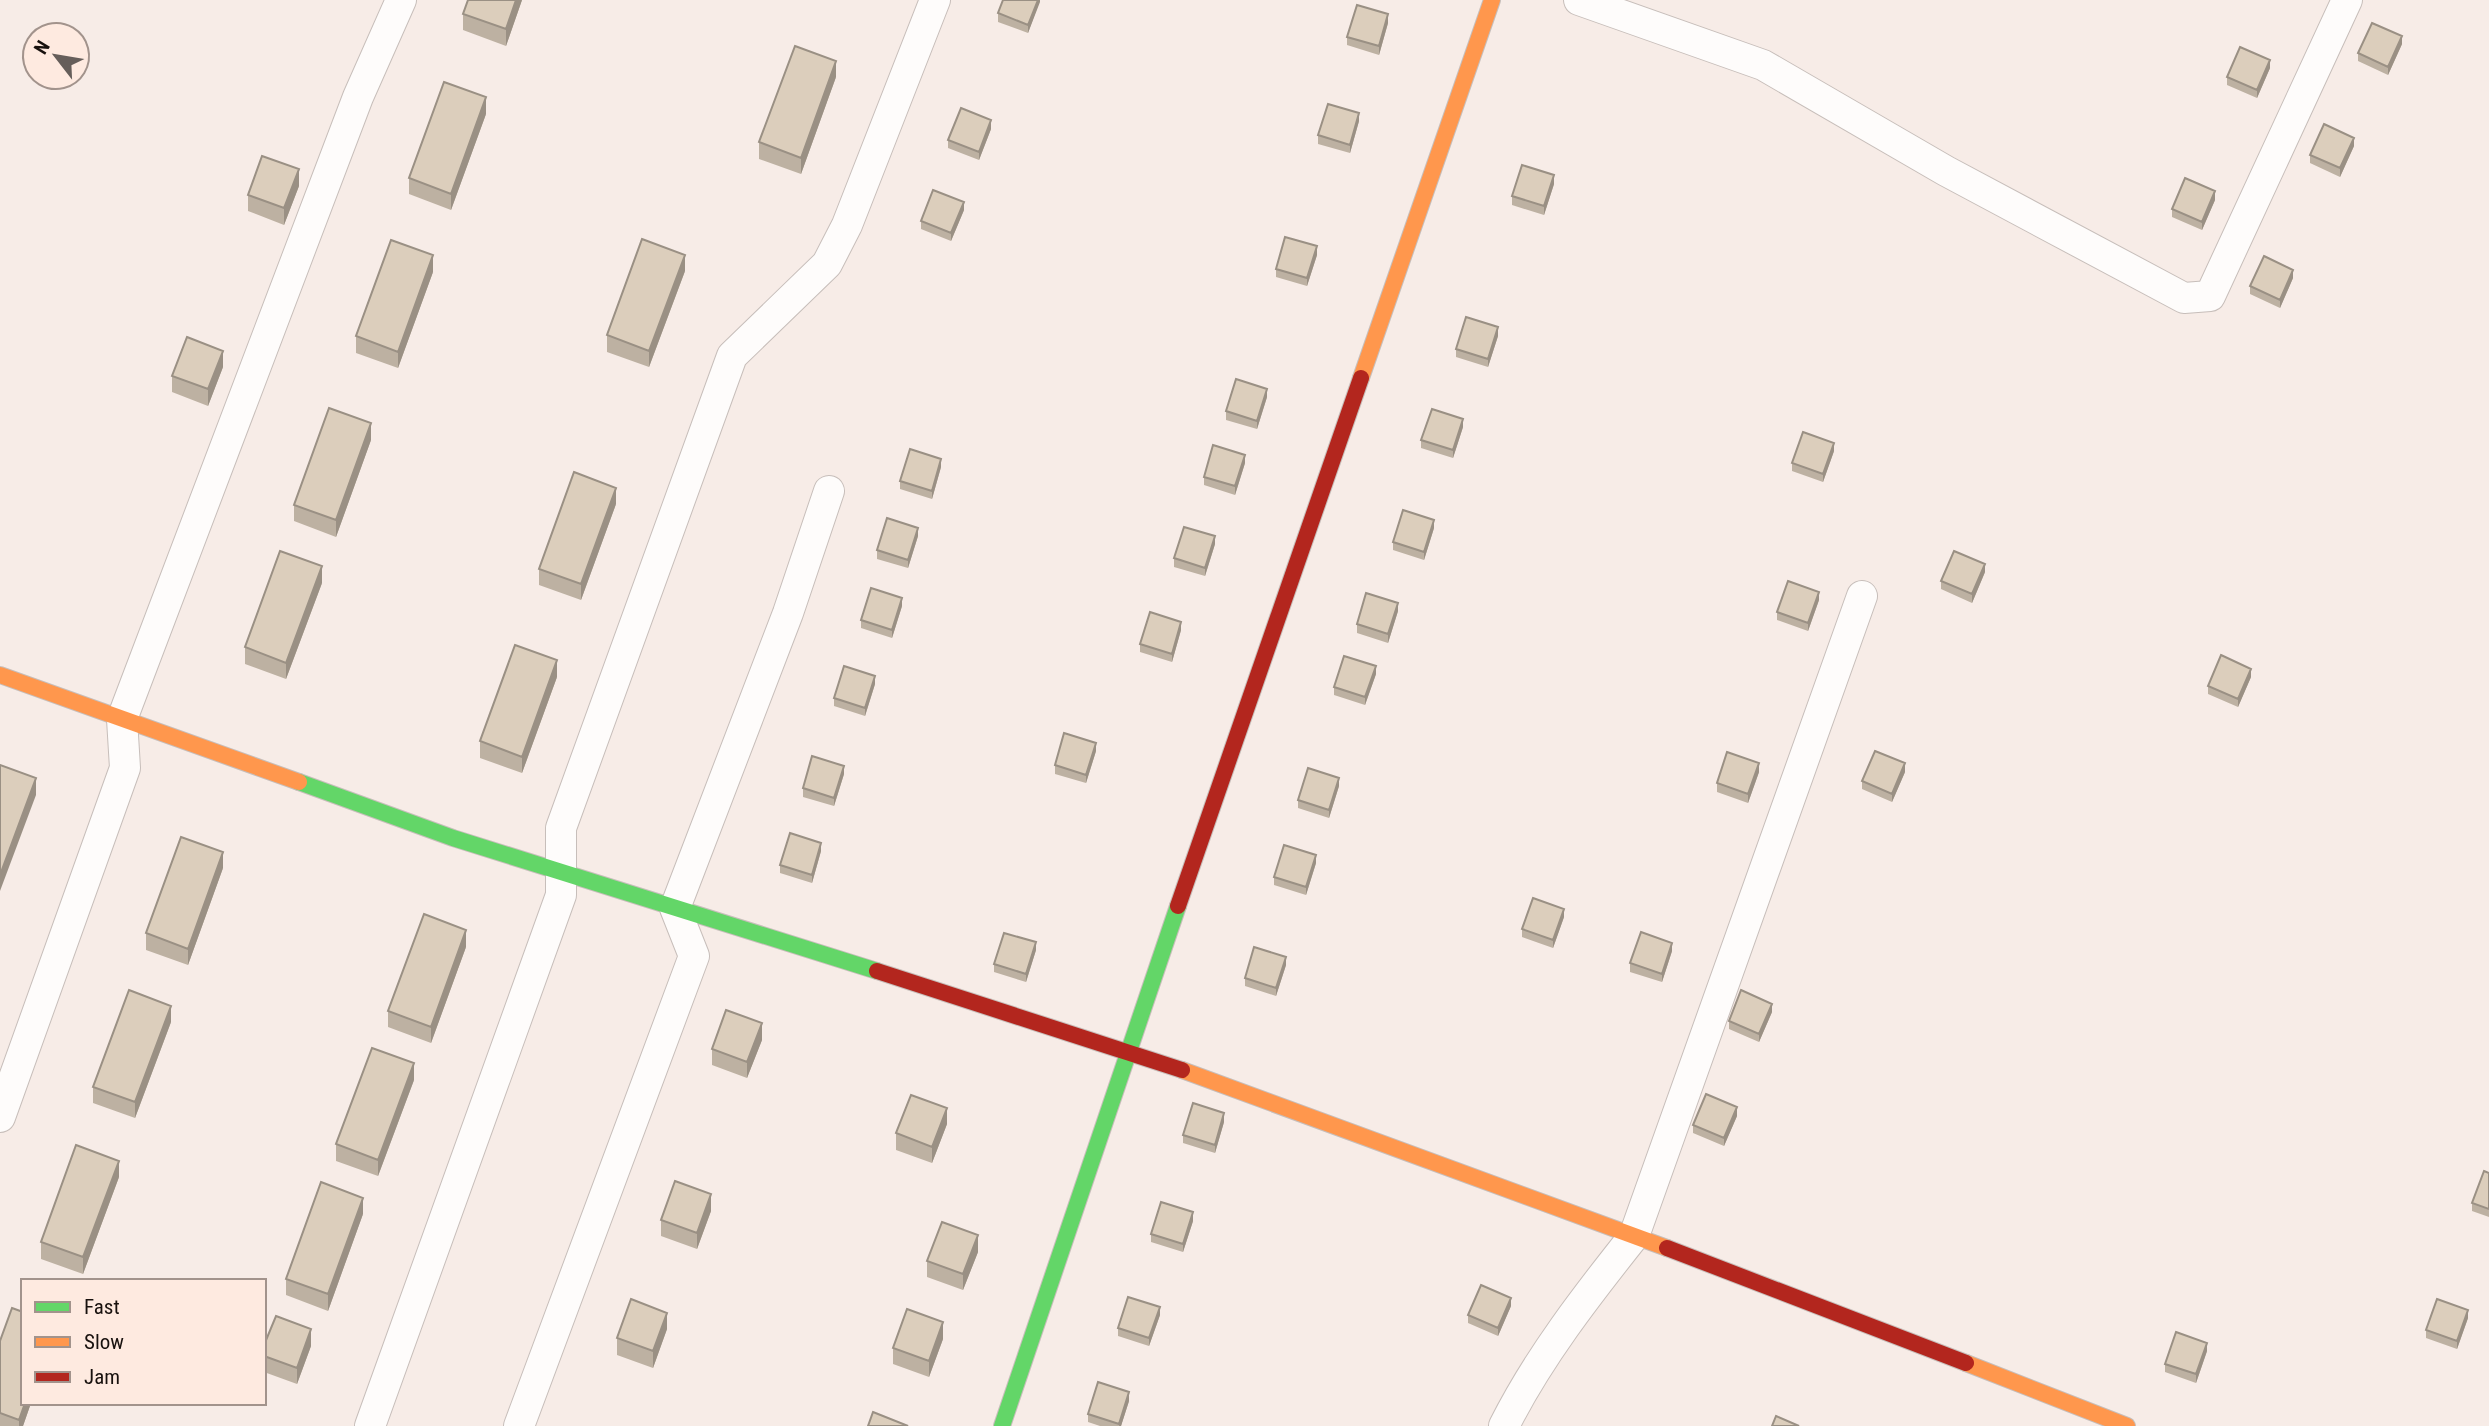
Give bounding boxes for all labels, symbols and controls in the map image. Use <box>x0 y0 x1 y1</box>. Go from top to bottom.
north arrow <box>21 21 91 91</box>
text: N <box>29 37 55 58</box>
legend <box>21 1279 266 1405</box>
text: Fast <box>84 1295 120 1319</box>
text: Slow <box>84 1330 124 1354</box>
text: Jam <box>84 1365 120 1389</box>

